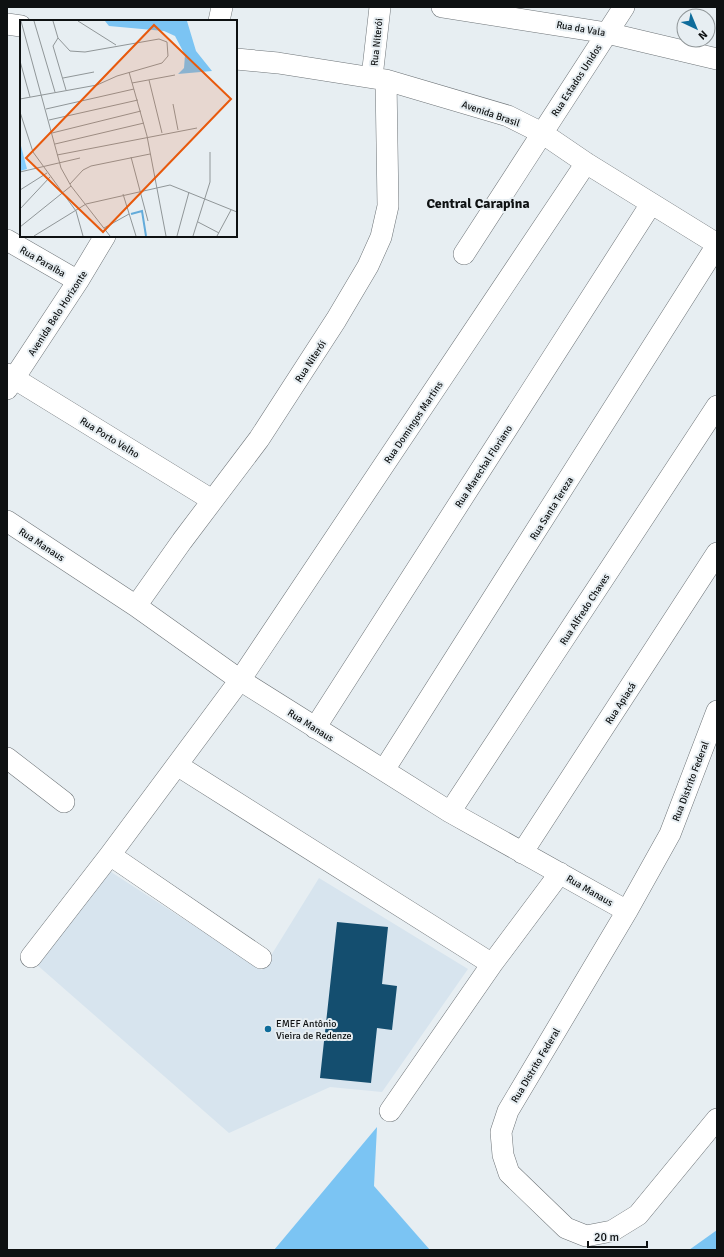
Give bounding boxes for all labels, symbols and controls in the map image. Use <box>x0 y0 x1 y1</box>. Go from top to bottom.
north arrow <box>676 8 716 48</box>
street label: Rua Niterói <box>369 18 385 67</box>
street label: Rua da Vala <box>555 19 606 39</box>
inset map <box>20 20 237 237</box>
text: N <box>695 27 710 42</box>
street label: Rua Estados Unidos <box>549 42 605 119</box>
street label: Avenida Brasil <box>460 98 521 130</box>
district label: Central Carapina <box>426 195 530 212</box>
street label: Rua Paraíba <box>17 244 68 280</box>
street label: Avenida Belo Horizonte <box>26 269 90 358</box>
street label: Rua Niterói <box>293 338 329 385</box>
street label: Rua Domingos Martins <box>382 379 446 466</box>
street label: Rua Porto Velho <box>78 415 141 461</box>
street label: Rua Marechal Floriano <box>453 423 515 510</box>
street label: Rua Santa Tereza <box>528 475 576 542</box>
street label: Rua Manaus <box>16 526 67 564</box>
street label: Rua Alfredo Chaves <box>557 571 613 647</box>
street label: Rua Apiacá <box>603 680 639 727</box>
street label: Rua Manaus <box>285 707 336 745</box>
street label: Rua Distrito Federal <box>670 740 712 823</box>
street label: Rua Manaus <box>564 873 616 909</box>
place label: EMEF Antônio Vieira de Redenze <box>276 1018 352 1042</box>
marker: EMEF Antônio Vieira de Redenze <box>263 1024 273 1034</box>
street label: Rua Distrito Federal <box>509 1026 563 1105</box>
scale bar <box>588 1223 647 1249</box>
text: 20 m <box>594 1230 619 1245</box>

